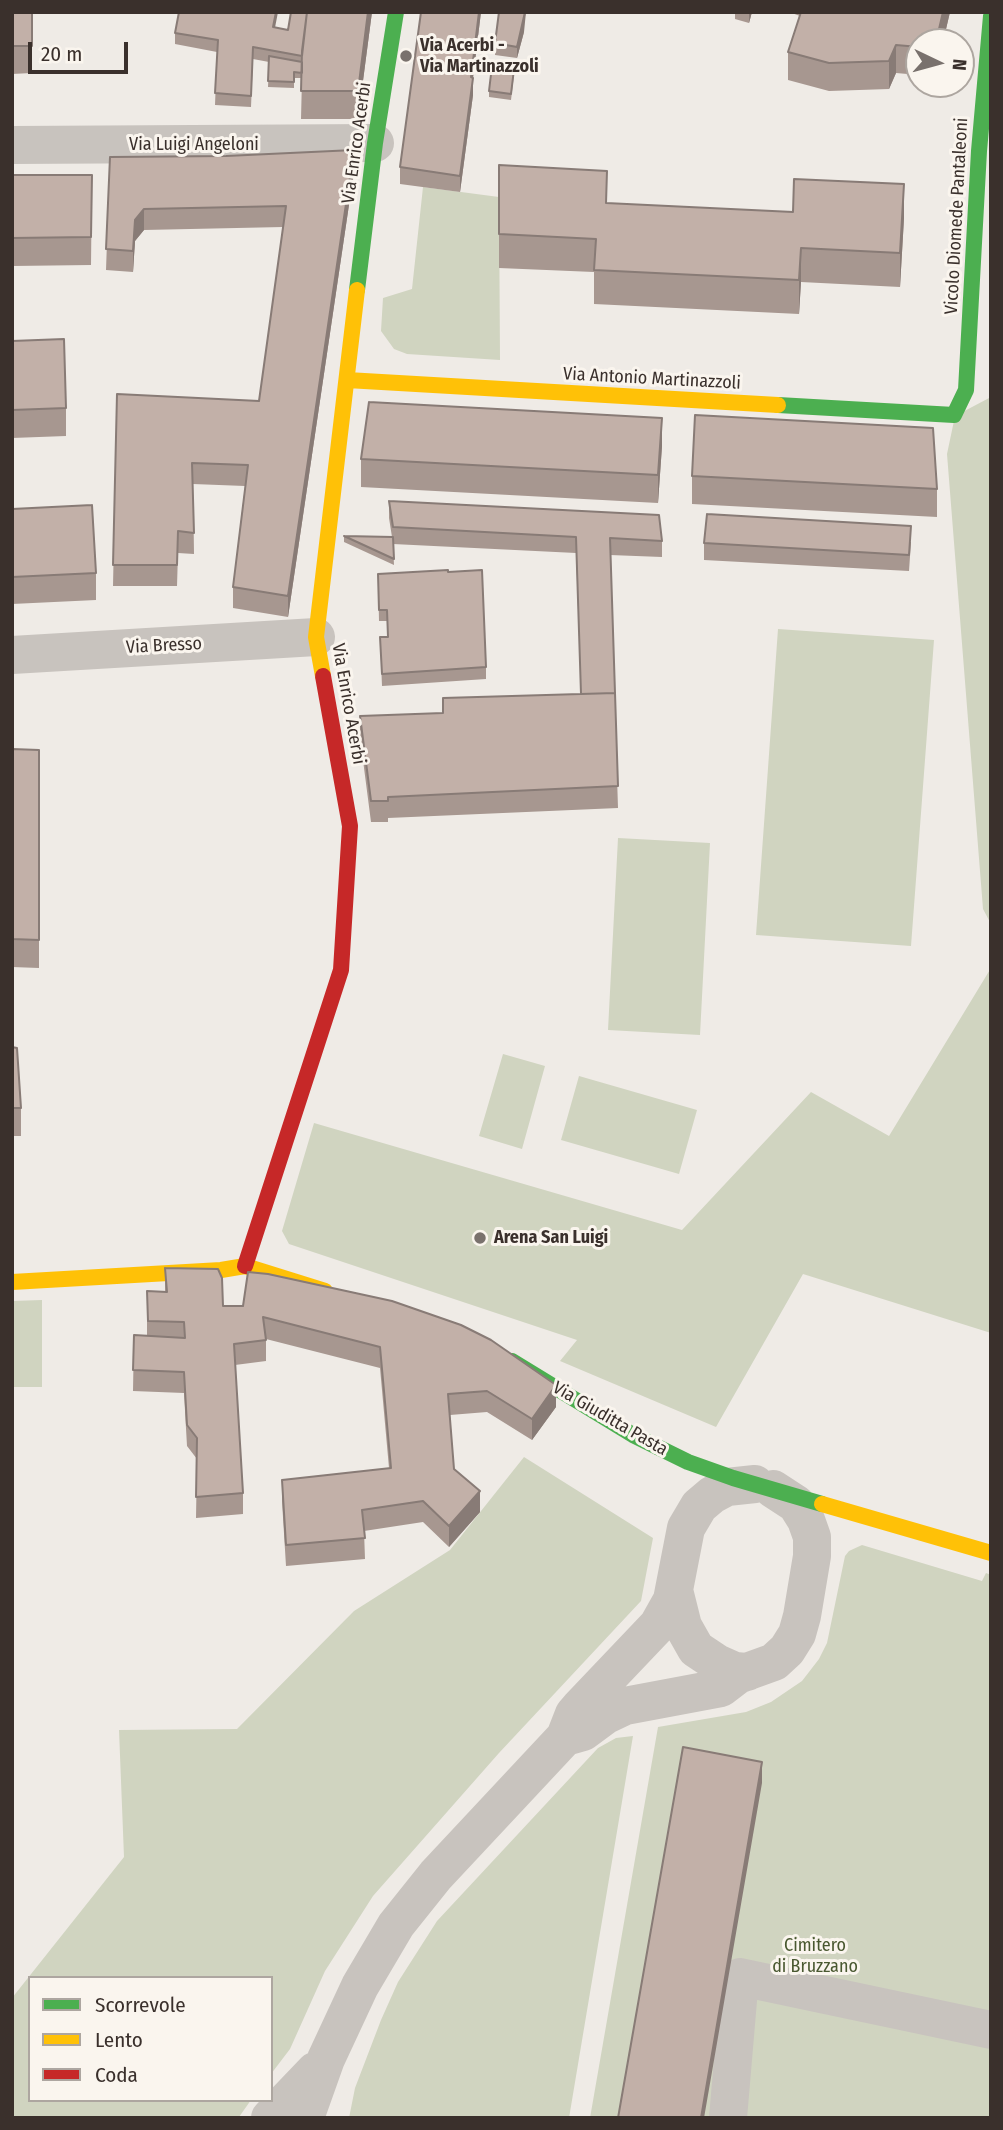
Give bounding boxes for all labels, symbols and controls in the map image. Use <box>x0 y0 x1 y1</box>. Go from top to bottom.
scale bar <box>32 28 131 72</box>
north arrow <box>905 28 975 98</box>
place label: Via Acerbi - Via Martinazzoli <box>420 35 539 78</box>
text: 20 m <box>41 41 82 67</box>
marker: Via Acerbi - Via Martinazzoli <box>398 48 414 64</box>
text: N <box>947 58 971 71</box>
street label: Via Enrico Acerbi <box>338 81 376 205</box>
street label: Vicolo Diomede Pantaleoni <box>941 117 973 315</box>
street label: Via Luigi Angeloni <box>129 134 259 156</box>
street label: Via Antonio Martinazzoli <box>563 364 741 394</box>
street label: Via Bresso <box>126 633 202 659</box>
street label: Via Enrico Acerbi <box>327 642 369 766</box>
place label: Arena San Luigi <box>494 1227 608 1249</box>
marker: Arena San Luigi <box>472 1230 488 1246</box>
street label: Via Giuditta Pasta <box>549 1377 671 1461</box>
park label: Cimitero di Bruzzano <box>772 1935 858 1978</box>
legend <box>28 1976 273 2102</box>
text: Scorrevole <box>95 1992 186 2018</box>
text: Lento <box>95 2027 143 2053</box>
text: Coda <box>95 2062 138 2088</box>

